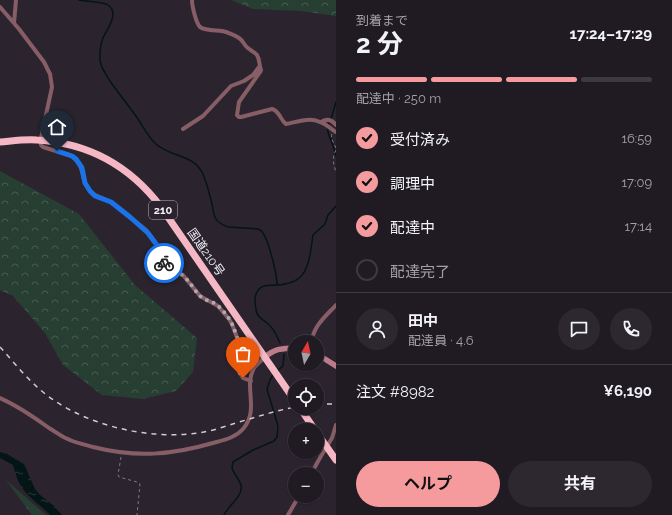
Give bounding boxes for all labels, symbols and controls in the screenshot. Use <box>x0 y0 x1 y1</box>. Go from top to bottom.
text: 到着まで <box>356 13 408 28</box>
text: 17:24–17:29 <box>570 25 652 43</box>
text: 2 分 <box>356 29 403 59</box>
text: 配達中 · 250 m <box>356 91 441 106</box>
pin <box>40 110 74 151</box>
icon: home <box>46 116 68 138</box>
icon: check <box>356 127 378 149</box>
text: 受付済み <box>390 131 450 149</box>
text: 16:59 <box>621 131 652 146</box>
icon: check <box>356 171 378 193</box>
text: 調理中 <box>390 175 435 193</box>
text: 17:09 <box>622 175 652 190</box>
road number: 210 <box>149 201 177 219</box>
icon: check <box>356 215 378 237</box>
text: 配達中 <box>390 219 435 237</box>
text: 17:14 <box>624 219 652 234</box>
street label: 国道210号 <box>185 226 227 278</box>
courier <box>144 243 184 283</box>
icon: bike <box>153 252 175 274</box>
text: 配達完了 <box>390 263 450 281</box>
button: person <box>356 308 398 350</box>
button: chat <box>558 308 600 350</box>
button: phone <box>610 308 652 350</box>
text: 田中 <box>408 312 438 330</box>
text: 配達員 · 4.6 <box>408 333 473 348</box>
north arrow <box>288 335 324 371</box>
map controls <box>288 335 324 503</box>
pin <box>226 337 260 378</box>
icon: bag <box>232 343 254 365</box>
button: locate <box>288 379 324 415</box>
text: ¥6,190 <box>603 382 652 400</box>
text: 注文 #8982 <box>356 383 434 401</box>
button: + <box>288 423 324 459</box>
button: ヘルプ <box>356 461 500 507</box>
button: 共有 <box>508 461 652 507</box>
button: − <box>288 467 324 503</box>

